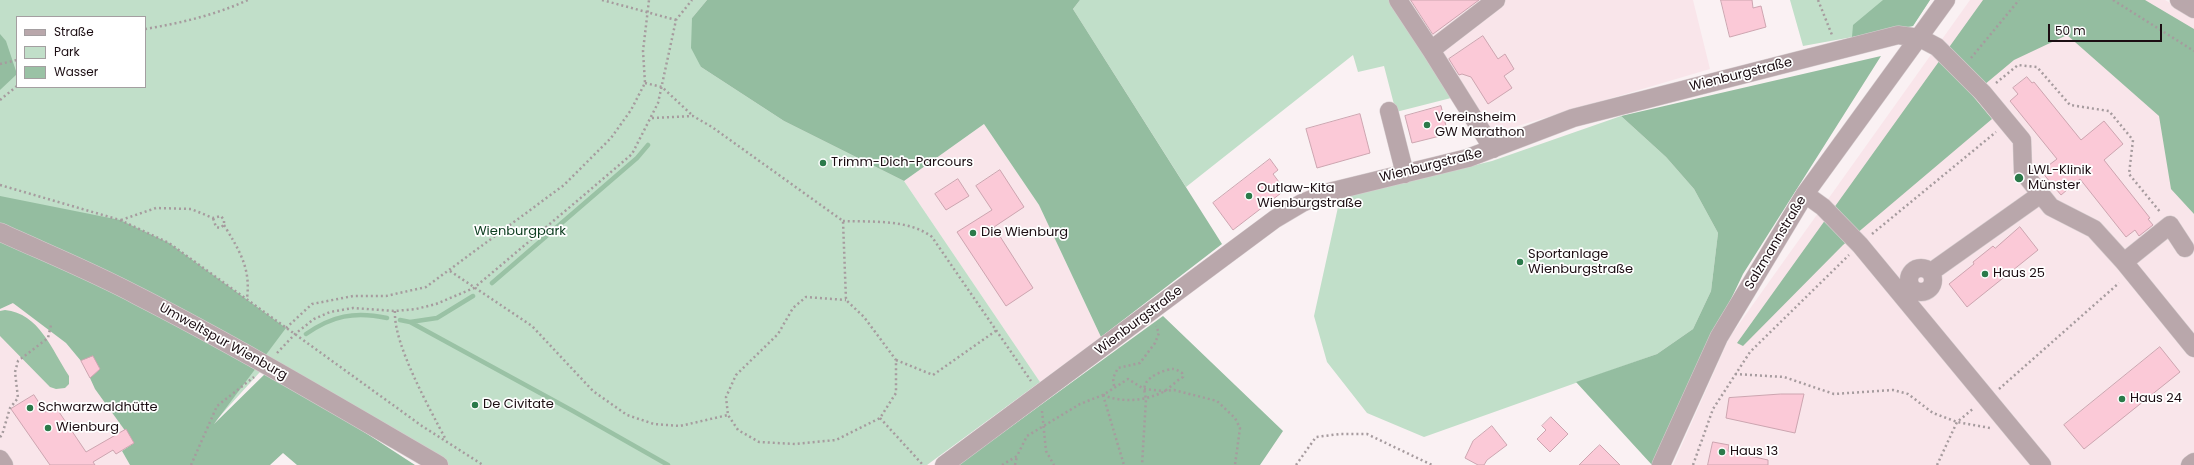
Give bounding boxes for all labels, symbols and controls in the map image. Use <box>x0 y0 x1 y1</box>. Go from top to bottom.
legend <box>16 16 146 88</box>
scale bar <box>2050 16 2164 42</box>
text: 50 m <box>2055 22 2086 39</box>
text: Straße <box>54 23 94 40</box>
text: Park <box>54 43 80 60</box>
street label: Wienburgstraße <box>1688 55 1794 95</box>
text: Wasser <box>54 63 98 80</box>
place label: Vereinsheim GW Marathon <box>1435 110 1525 141</box>
marker: Vereinsheim GW Marathon <box>1422 120 1432 130</box>
street label: Wienburgstraße <box>1378 146 1484 186</box>
place label: Trimm-Dich-Parcours <box>831 155 973 171</box>
marker: Trimm-Dich-Parcours <box>818 158 828 168</box>
place label: LWL-Klinik Münster <box>2028 163 2091 194</box>
marker: LWL-Klinik Münster <box>2013 172 2025 184</box>
place label: Outlaw-Kita Wienburgstraße <box>1257 181 1362 212</box>
marker: Outlaw-Kita Wienburgstraße <box>1244 191 1254 201</box>
street label: Salzmannstraße <box>1742 193 1810 293</box>
park label: Wienburgpark <box>474 224 566 240</box>
place label: Die Wienburg <box>981 225 1068 241</box>
marker: Die Wienburg <box>968 228 978 238</box>
place label: Sportanlage Wienburgstraße <box>1528 247 1633 278</box>
marker: Sportanlage Wienburgstraße <box>1515 257 1525 267</box>
place label: Haus 25 <box>1993 266 2045 282</box>
marker: Haus 25 <box>1980 269 1990 279</box>
street label: Wienburgstraße <box>1092 283 1186 359</box>
street label: Umweltspur Wienburg <box>156 300 290 384</box>
place label: Haus 24 <box>2130 391 2182 407</box>
marker: Haus 24 <box>2117 394 2127 404</box>
place label: De Civitate <box>483 397 554 413</box>
place label: Schwarzwaldhütte <box>38 400 158 416</box>
marker: De Civitate <box>470 400 480 410</box>
marker: Schwarzwaldhütte <box>25 403 35 413</box>
place label: Wienburg <box>56 420 119 436</box>
marker: Wienburg <box>43 423 53 433</box>
place label: Haus 13 <box>1730 444 1778 460</box>
marker: Haus 13 <box>1717 447 1727 457</box>

